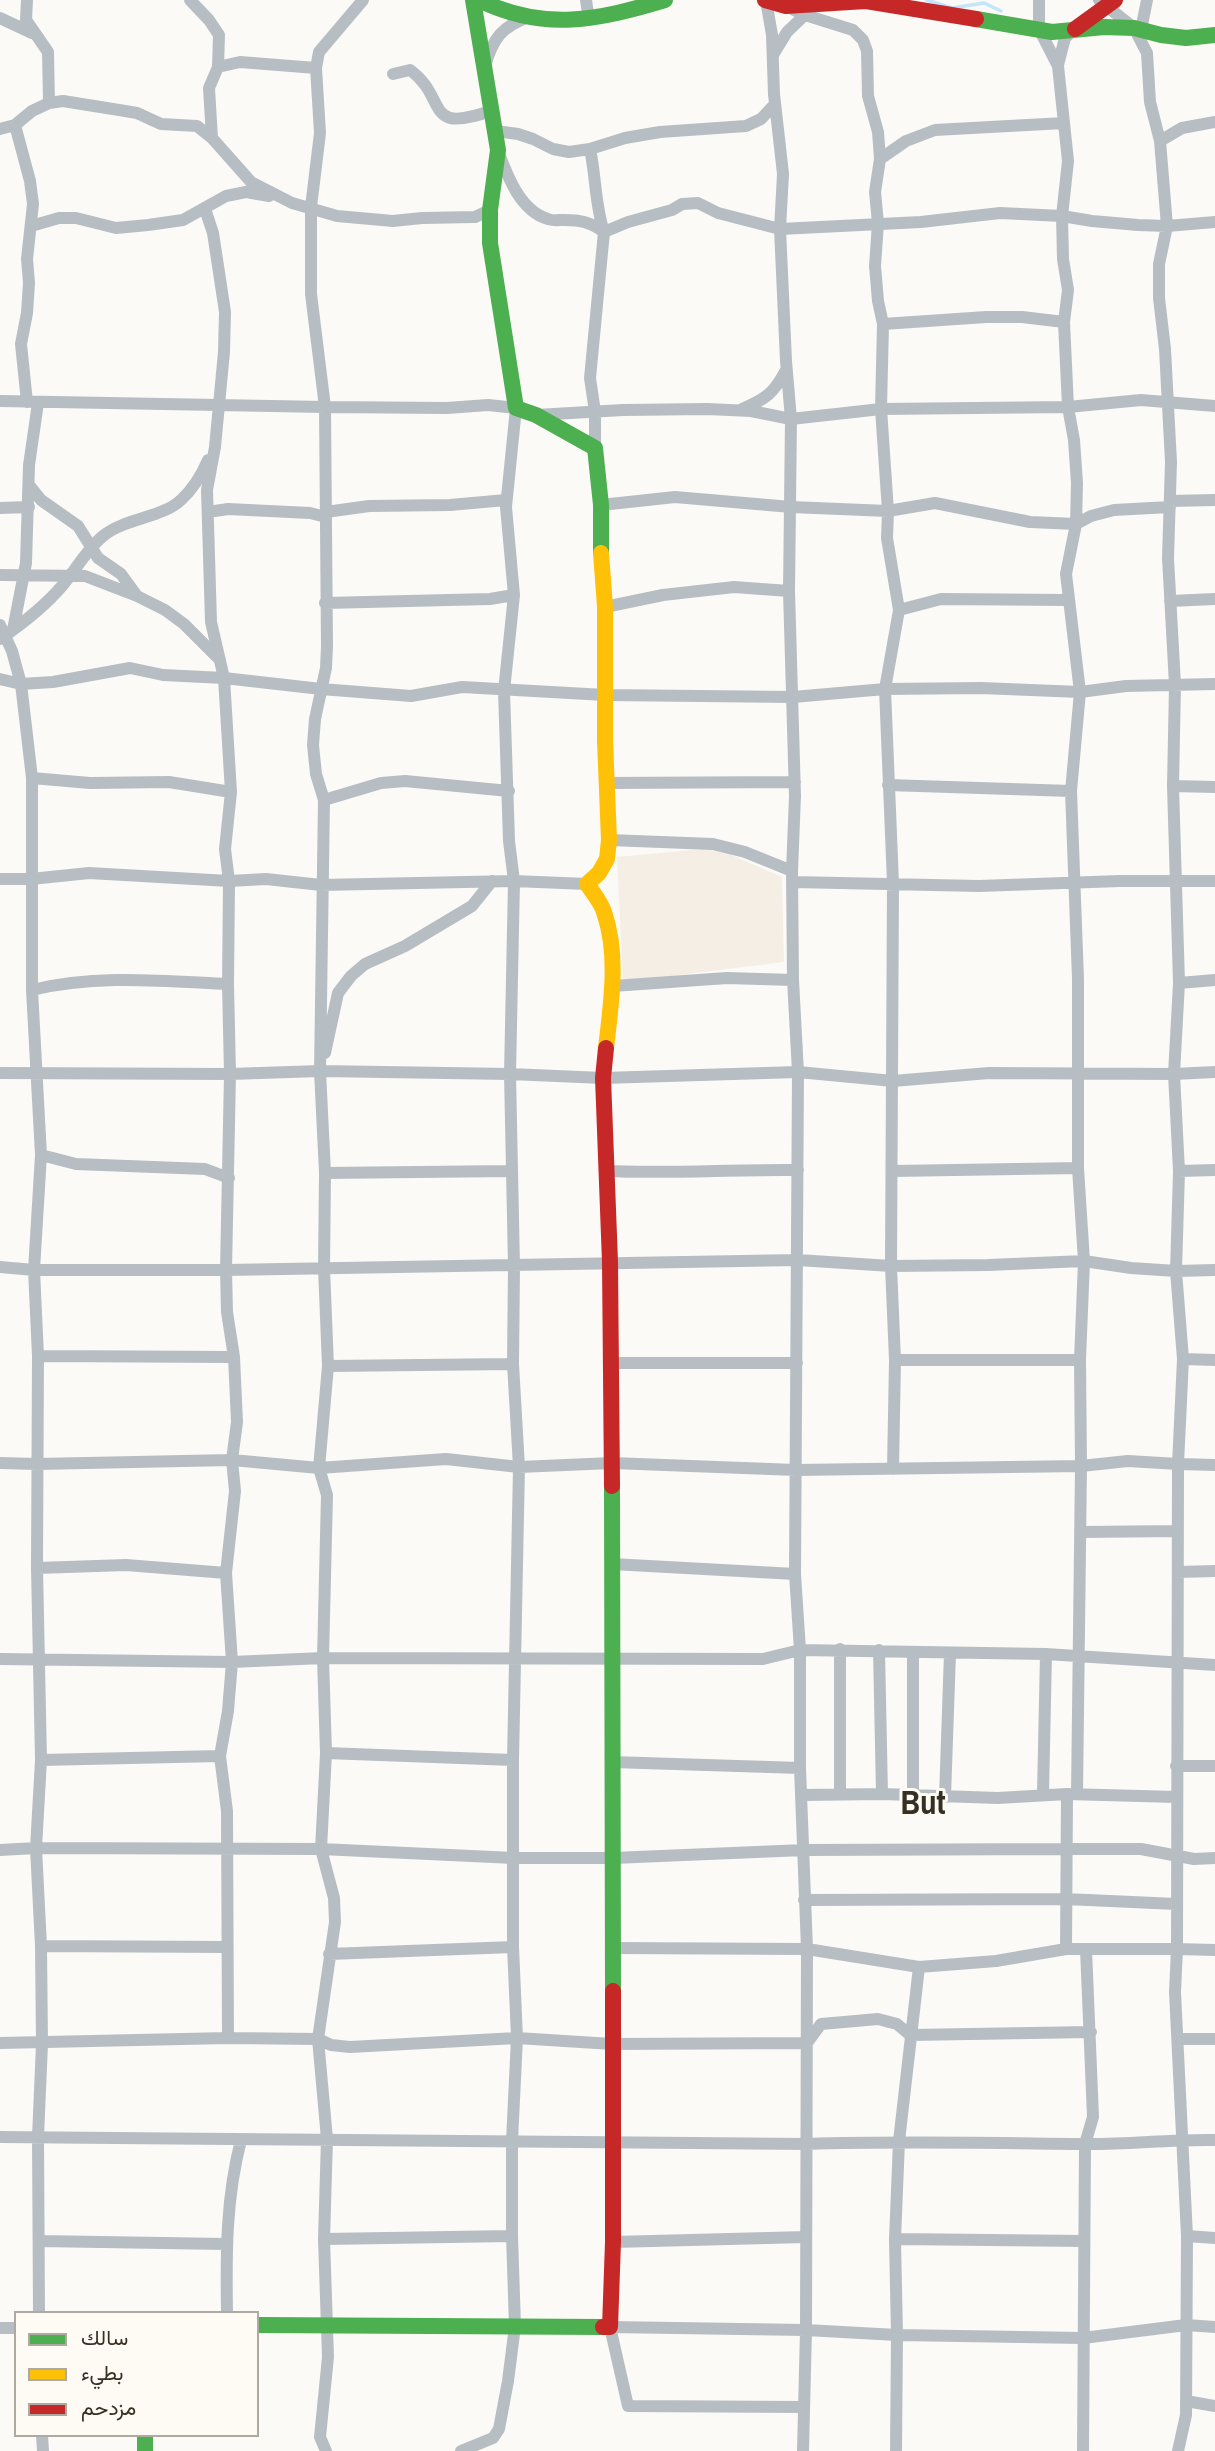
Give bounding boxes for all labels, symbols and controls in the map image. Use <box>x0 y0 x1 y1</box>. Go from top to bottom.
district label: But <box>900 1785 946 1825</box>
legend <box>14 2311 259 2437</box>
text: سالك <box>81 2323 128 2352</box>
text: بطيء <box>81 2358 124 2387</box>
text: مزدحم <box>81 2393 136 2422</box>

